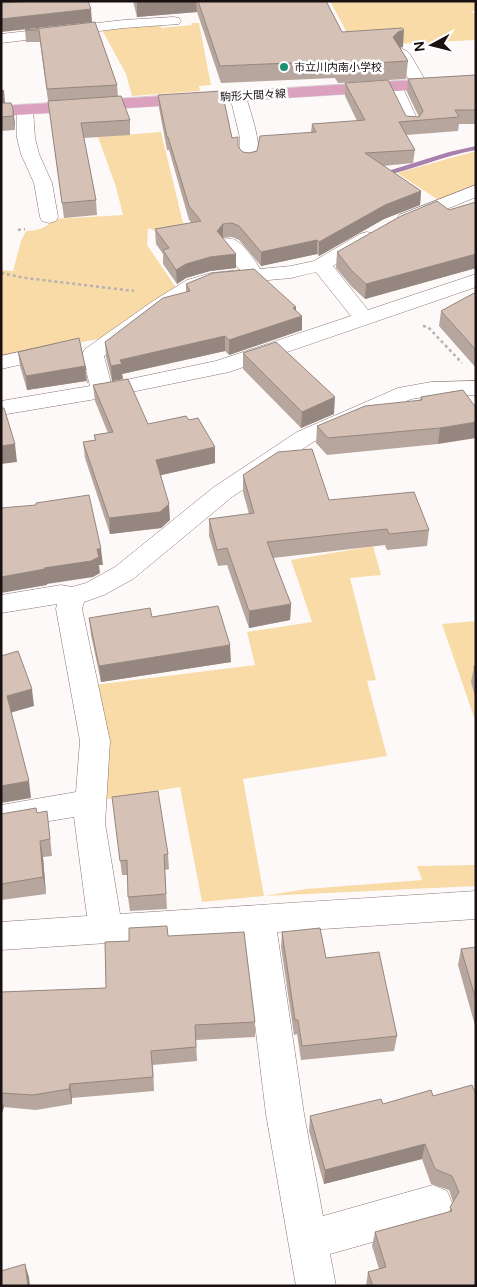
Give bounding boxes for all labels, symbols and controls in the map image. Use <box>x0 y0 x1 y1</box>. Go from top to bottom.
north arrow <box>407 20 457 70</box>
text: N <box>410 40 429 53</box>
place label: 市立川内南小学校 <box>294 60 382 74</box>
marker: 市立川内南小学校 <box>278 61 290 73</box>
street label: 駒形大間々線 <box>220 86 286 104</box>

